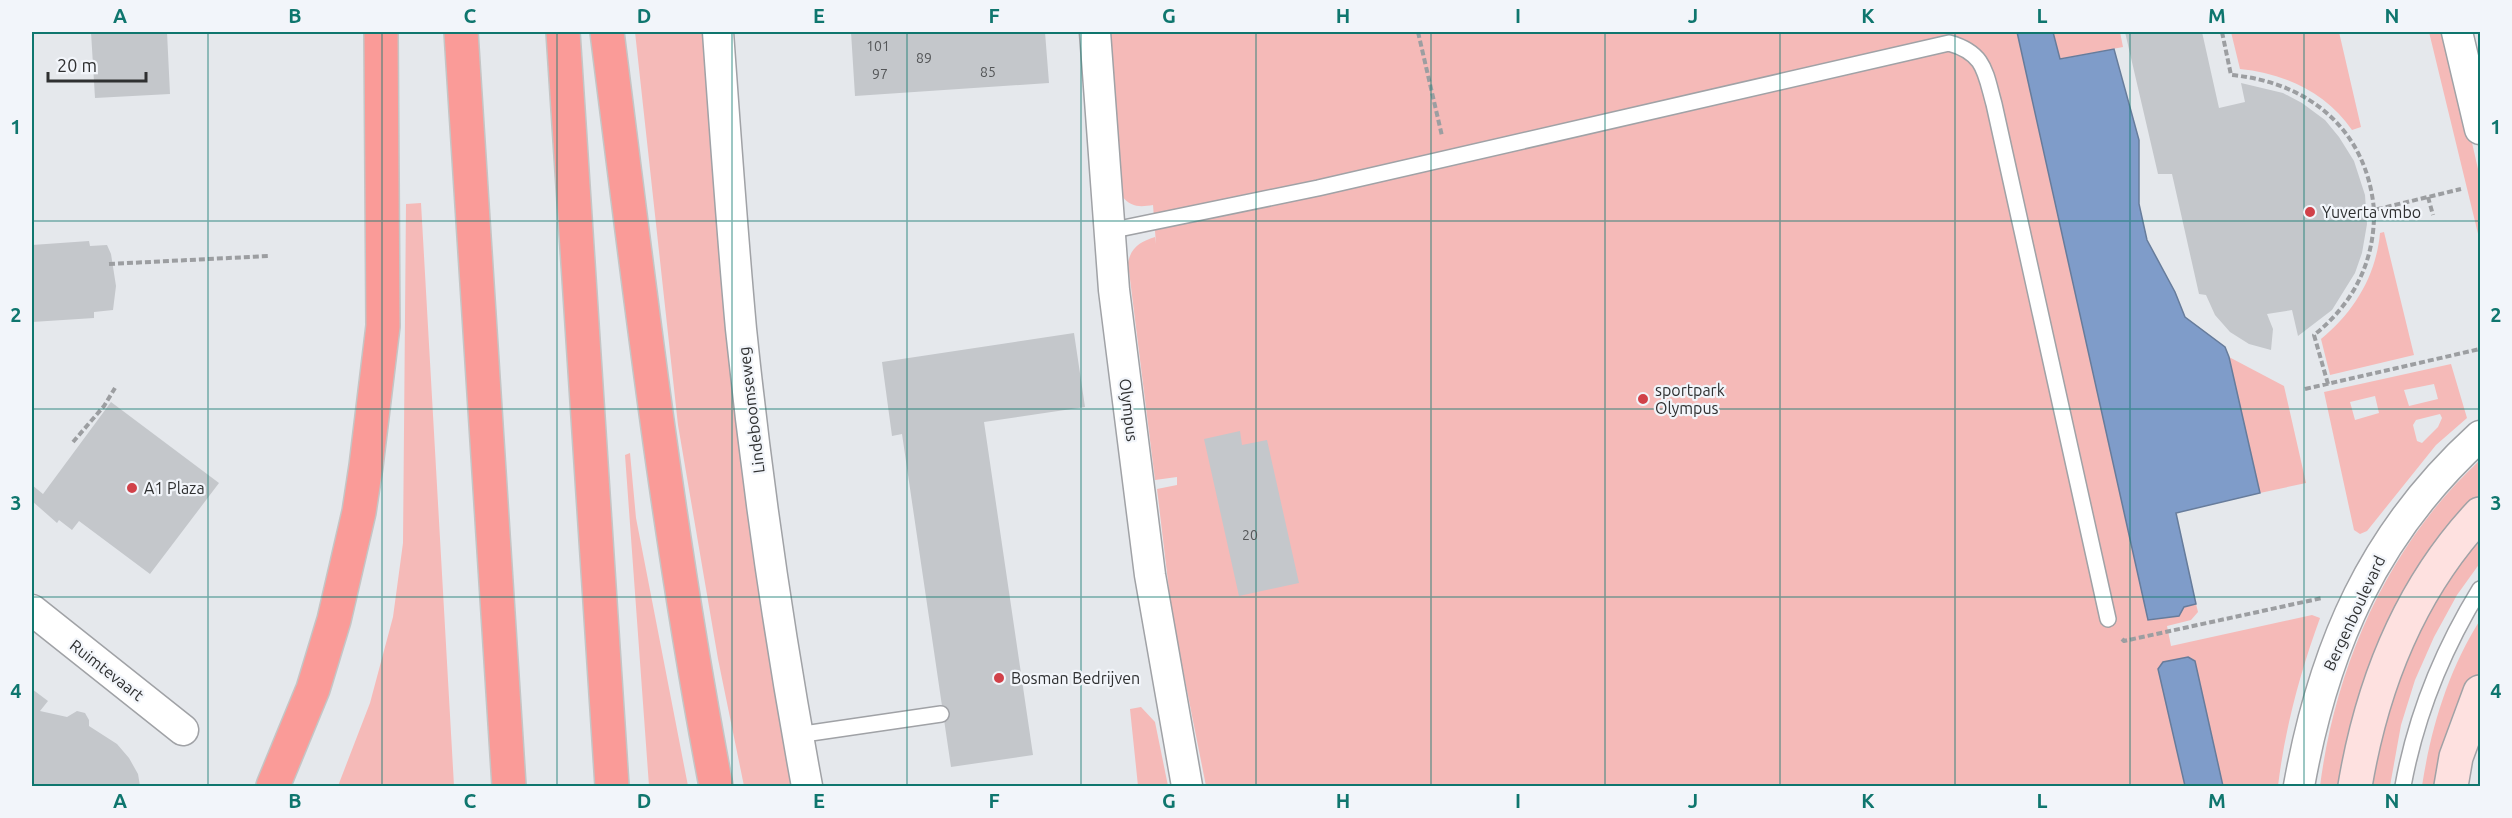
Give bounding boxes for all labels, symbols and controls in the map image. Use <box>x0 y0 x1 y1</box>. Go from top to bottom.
text: A <box>113 4 127 27</box>
text: B <box>288 4 302 27</box>
text: C <box>464 4 477 27</box>
text: D <box>637 4 651 27</box>
text: E <box>813 4 825 27</box>
text: F <box>988 4 1000 27</box>
text: G <box>1162 4 1176 27</box>
text: H <box>1336 4 1350 27</box>
text: I <box>1515 4 1521 27</box>
text: J <box>1688 4 1698 27</box>
text: K <box>1861 4 1875 27</box>
text: L <box>2037 4 2048 27</box>
text: M <box>2208 4 2226 27</box>
text: N <box>2385 4 2399 27</box>
house number: 101 <box>866 38 890 54</box>
scale bar <box>48 45 146 83</box>
house number: 89 <box>916 50 932 66</box>
text: 20 m <box>57 55 97 75</box>
house number: 85 <box>980 64 996 80</box>
house number: 97 <box>872 66 888 82</box>
text: 1 <box>10 115 22 138</box>
text: 1 <box>2490 115 2502 138</box>
place label: Yuverta vmbo <box>2322 203 2421 221</box>
marker: Yuverta vmbo <box>2303 205 2317 219</box>
text: 2 <box>10 303 22 326</box>
text: 2 <box>2490 303 2502 326</box>
street label: Lindeboomseweg <box>734 346 768 474</box>
street label: Olympus <box>1116 377 1142 443</box>
place label: sportpark Olympus <box>1655 381 1725 417</box>
marker: sportpark Olympus <box>1636 392 1650 406</box>
place label: A1 Plaza <box>144 479 205 497</box>
marker: A1 Plaza <box>125 481 139 495</box>
text: 3 <box>10 491 22 514</box>
text: 3 <box>2490 491 2502 514</box>
house number: 20 <box>1242 527 1258 543</box>
street label: Bergenboulevard <box>2320 553 2388 673</box>
street label: Ruimtevaart <box>67 636 148 705</box>
place label: Bosman Bedrijven <box>1011 669 1140 687</box>
marker: Bosman Bedrijven <box>992 671 1006 685</box>
text: 4 <box>10 679 22 702</box>
text: 4 <box>2490 679 2502 702</box>
text: A <box>113 789 127 812</box>
text: B <box>288 789 302 812</box>
text: C <box>464 789 477 812</box>
text: D <box>637 789 651 812</box>
text: E <box>813 789 825 812</box>
text: F <box>988 789 1000 812</box>
text: G <box>1162 789 1176 812</box>
text: H <box>1336 789 1350 812</box>
text: I <box>1515 789 1521 812</box>
text: J <box>1688 789 1698 812</box>
text: K <box>1861 789 1875 812</box>
text: L <box>2037 789 2048 812</box>
text: M <box>2208 789 2226 812</box>
text: N <box>2385 789 2399 812</box>

